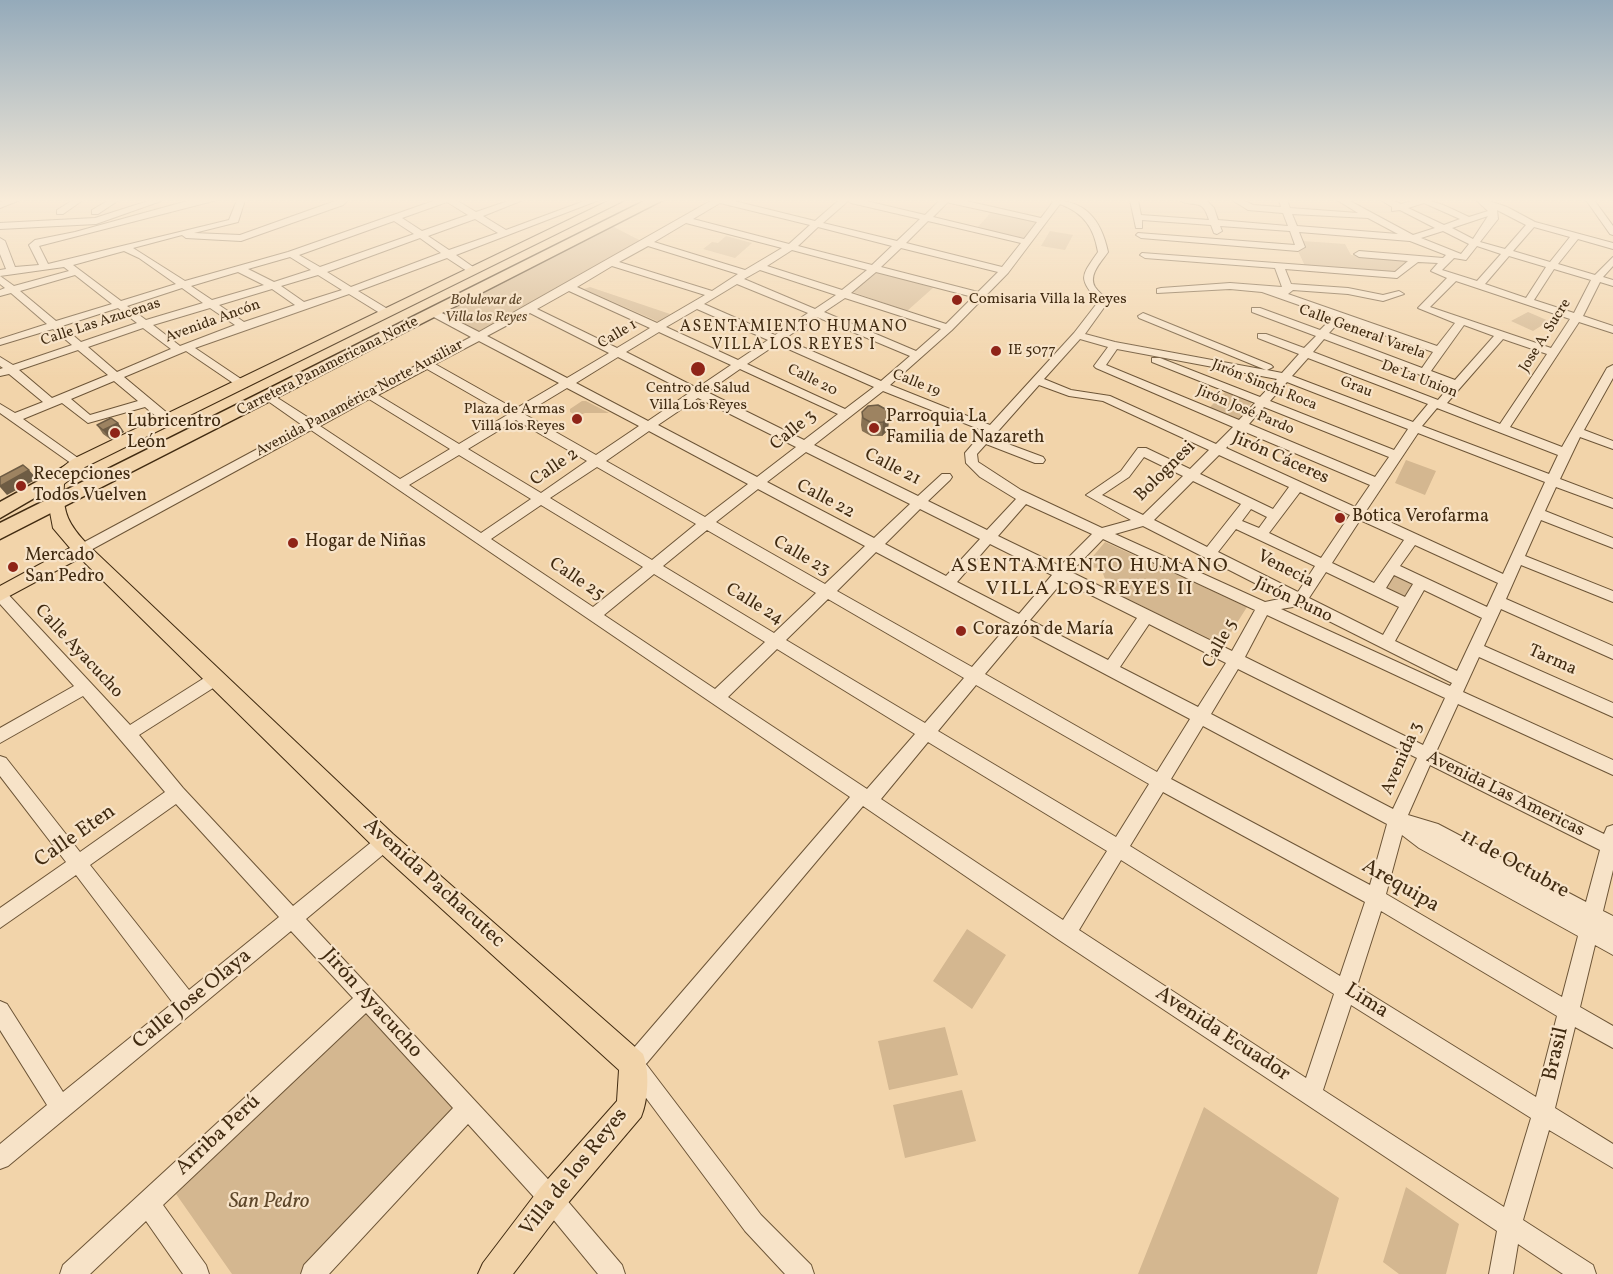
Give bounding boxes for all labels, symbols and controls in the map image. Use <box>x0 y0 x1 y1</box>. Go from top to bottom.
place label: Comisaria Villa la Reyes <box>969 291 1127 309</box>
park label: Bolulevar de Villa los Reyes <box>445 292 527 327</box>
marker: Comisaria Villa la Reyes <box>950 293 964 307</box>
street label: Calle Las Azucenas <box>39 295 163 351</box>
street label: Avenida Ancón <box>163 296 263 348</box>
street label: Jose A. Sucre <box>1516 296 1576 376</box>
street label: Calle General Varela <box>1296 302 1428 364</box>
street label: Carretera Panamericana Norte <box>234 313 422 421</box>
street label: Calle 1 <box>595 316 641 354</box>
district label: ASENTAMIENTO HUMANO VILLA LOS REYES I <box>680 318 908 356</box>
street label: Avenida Panamérica Norte Auxiliar <box>253 337 467 461</box>
place label: IE 5077 <box>1008 342 1056 360</box>
marker: IE 5077 <box>989 344 1003 358</box>
street label: Jirón Sinchi Roca <box>1209 357 1319 415</box>
street label: De La Union <box>1378 357 1460 403</box>
marker: Centro de Salud Villa Los Reyes <box>689 360 707 378</box>
street label: Calle 20 <box>784 361 840 401</box>
street label: Calle 19 <box>889 366 943 402</box>
street label: Grau <box>1337 374 1375 402</box>
place label: Centro de Salud Villa Los Reyes <box>646 380 750 415</box>
street label: Jirón José Pardo <box>1194 382 1296 440</box>
place label: Plaza de Armas Villa los Reyes <box>464 401 565 436</box>
street label: Calle 3 <box>767 406 821 456</box>
place label: Parroquia La Familia de Nazareth <box>886 407 1045 450</box>
place label: Lubricentro León <box>127 412 221 454</box>
marker: Plaza de Armas Villa los Reyes <box>570 412 584 426</box>
marker: Parroquia La Familia de Nazareth <box>867 421 881 435</box>
marker: Lubricentro León <box>108 426 122 440</box>
street label: Jirón Cáceres <box>1228 428 1332 490</box>
street label: Bolognesi <box>1131 437 1201 507</box>
street label: Calle 2 <box>527 444 583 492</box>
street label: Calle 21 <box>860 445 924 491</box>
place label: Recepciones Todos Vuelven <box>33 465 147 508</box>
street label: Calle 22 <box>792 476 858 524</box>
marker: Recepciones Todos Vuelven <box>14 479 28 493</box>
place label: Botica Verofarma <box>1352 507 1489 529</box>
marker: Botica Verofarma <box>1333 511 1347 525</box>
place label: Hogar de Niñas <box>305 532 426 554</box>
street label: Calle 23 <box>769 532 833 582</box>
marker: Hogar de Niñas <box>286 536 300 550</box>
place label: Mercado San Pedro <box>25 546 104 588</box>
street label: Venecia <box>1253 547 1317 593</box>
street label: Calle 25 <box>544 554 608 606</box>
district label: ASENTAMIENTO HUMANO VILLA LOS REYES II <box>951 555 1229 602</box>
marker: Mercado San Pedro <box>6 560 20 574</box>
street label: Jirón Puno <box>1250 574 1336 628</box>
street label: Calle 24 <box>721 579 787 631</box>
street label: Calle Ayacucho <box>29 601 127 703</box>
street label: Calle 5 <box>1199 616 1243 672</box>
place label: Corazón de María <box>973 620 1114 642</box>
marker: Corazón de María <box>954 624 968 638</box>
street label: Tarma <box>1524 641 1580 681</box>
street label: Avenida 3 <box>1377 719 1429 799</box>
street label: Avenida Las Americas <box>1422 747 1588 843</box>
street label: Calle Eten <box>31 800 121 874</box>
street label: Avenida Pachacutec <box>357 814 509 954</box>
street label: 11 de Octubre <box>1455 825 1573 905</box>
street label: Arequipa <box>1357 855 1443 919</box>
street label: Calle Jose Olaya <box>129 944 257 1056</box>
street label: Jirón Ayacucho <box>315 944 427 1064</box>
street label: Lima <box>1339 979 1393 1025</box>
street label: Avenida Ecuador <box>1150 982 1294 1088</box>
street label: Brasil <box>1539 1025 1575 1083</box>
street label: Arriba Perú <box>171 1090 267 1182</box>
street label: Villa de los Reyes <box>516 1104 634 1242</box>
park label: San Pedro <box>229 1190 309 1216</box>

